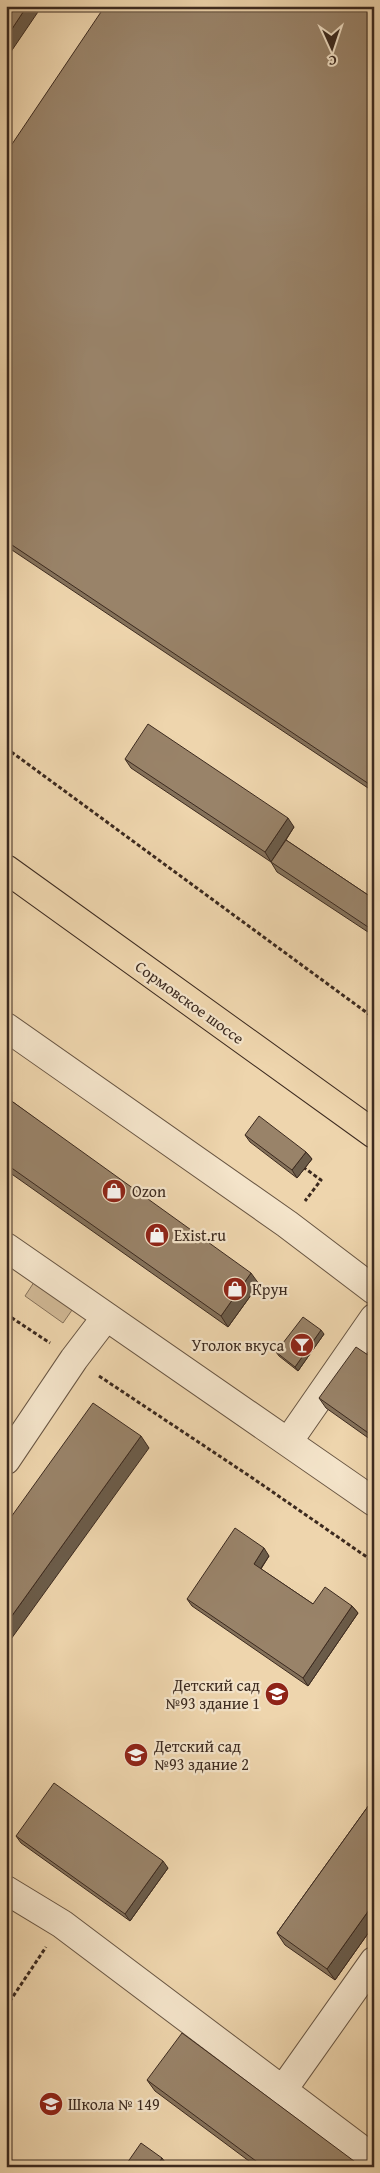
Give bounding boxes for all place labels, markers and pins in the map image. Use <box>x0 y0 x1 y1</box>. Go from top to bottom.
shop icon: Ozon <box>101 1178 127 1204</box>
place label: Ozon <box>132 1179 166 1203</box>
shop icon: Exist.ru <box>144 1222 170 1248</box>
place label: Exist.ru <box>174 1223 226 1247</box>
shop icon: Крун <box>222 1276 248 1302</box>
place label: Крун <box>252 1277 288 1301</box>
bar icon: Уголок вкуса <box>289 1332 315 1358</box>
place label: Уголок вкуса <box>191 1333 284 1357</box>
place label: Детский сад №93 здание 1 <box>165 1673 260 1715</box>
school or university icon: Детский сад №93 здание 1 <box>264 1681 290 1707</box>
place label: Детский сад №93 здание 2 <box>153 1734 249 1776</box>
school or university icon: Детский сад №93 здание 2 <box>123 1742 149 1768</box>
school or university icon: Школа № 149 <box>38 2091 64 2117</box>
place label: Школа № 149 <box>68 2092 160 2116</box>

